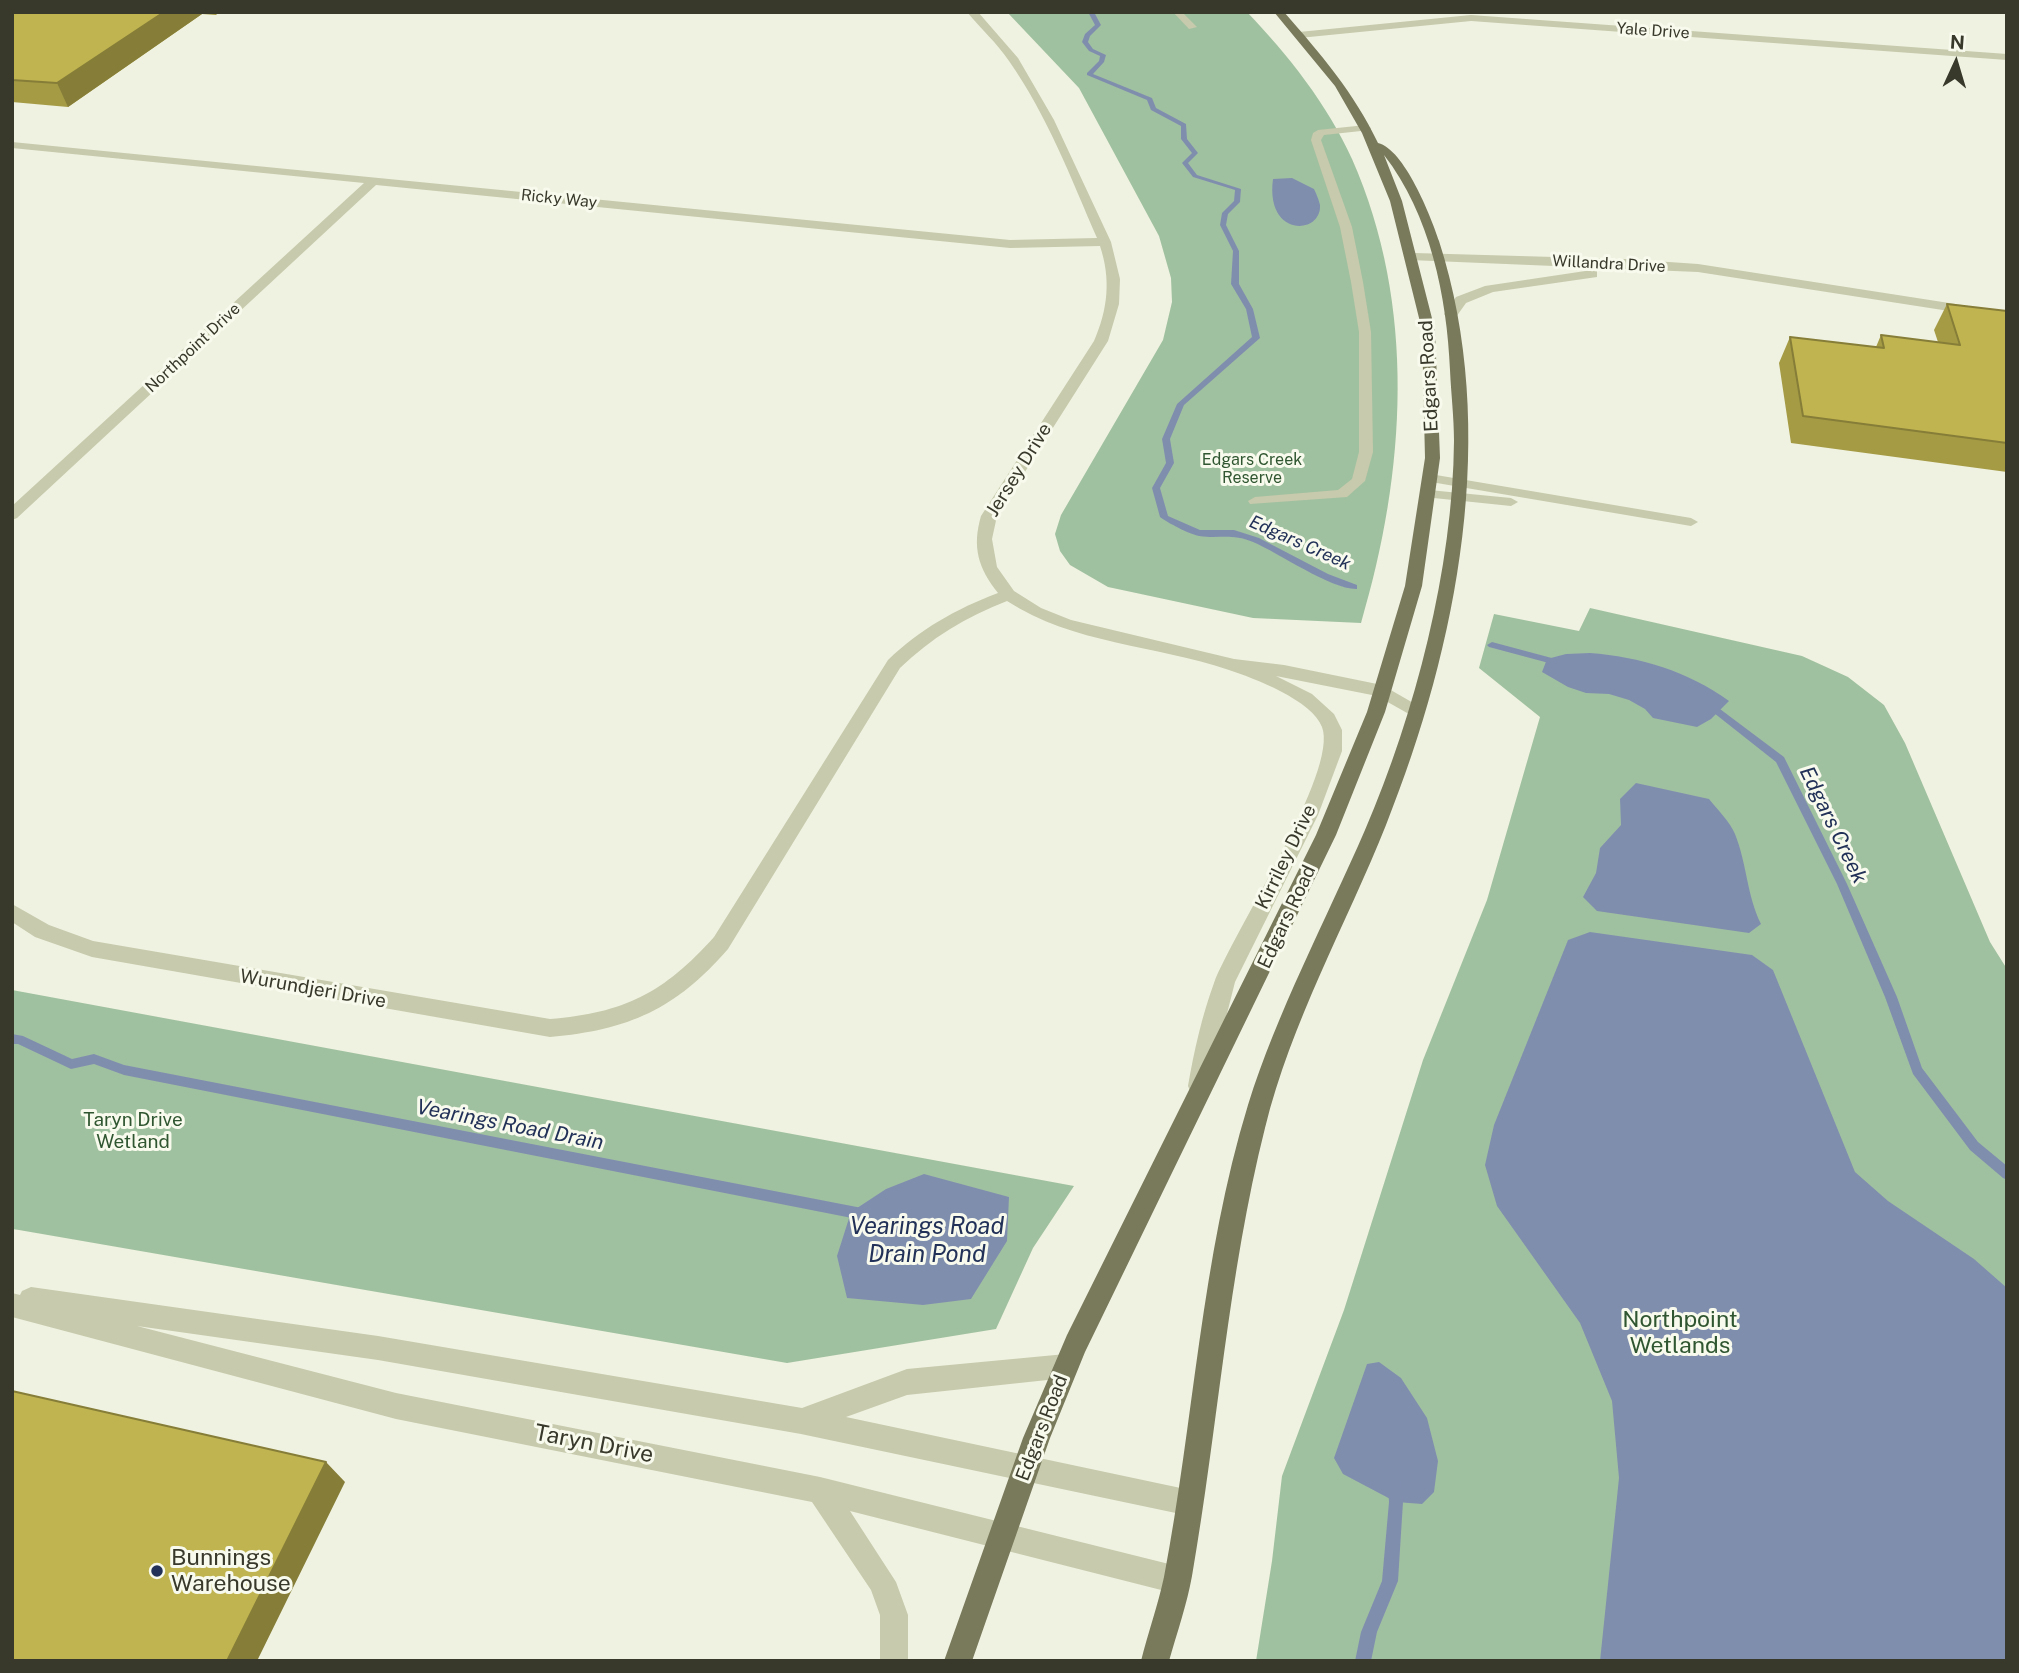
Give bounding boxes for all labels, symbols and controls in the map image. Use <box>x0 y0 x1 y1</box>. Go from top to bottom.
street label: Yale Drive <box>1616 19 1690 43</box>
north arrow <box>1921 28 1991 98</box>
text: N <box>1949 31 1966 54</box>
street label: Ricky Way <box>520 185 598 213</box>
street label: Willandra Drive <box>1552 251 1666 277</box>
street label: Northpoint Drive <box>142 299 244 397</box>
street label: Edgars Road <box>1415 320 1443 432</box>
street label: Jersey Drive <box>981 419 1057 521</box>
park label: Edgars Creek Reserve <box>1202 450 1302 488</box>
water label: Edgars Creek <box>1246 511 1354 575</box>
water label: Edgars Creek <box>1794 762 1872 888</box>
street label: Kirriley Drive <box>1251 801 1321 913</box>
street label: Edgars Road <box>1253 862 1321 972</box>
street label: Wurundjeri Drive <box>238 965 388 1013</box>
water label: Vearings Road Drain <box>414 1094 606 1156</box>
park label: Taryn Drive Wetland <box>83 1109 183 1153</box>
water label: Vearings Road Drain Pond <box>850 1213 1004 1269</box>
park label: Northpoint Wetlands <box>1622 1306 1738 1360</box>
street label: Edgars Road <box>1011 1372 1073 1484</box>
street label: Taryn Drive <box>532 1419 656 1469</box>
place label: Bunnings Warehouse <box>171 1544 291 1598</box>
marker: Bunnings Warehouse <box>149 1563 165 1579</box>

